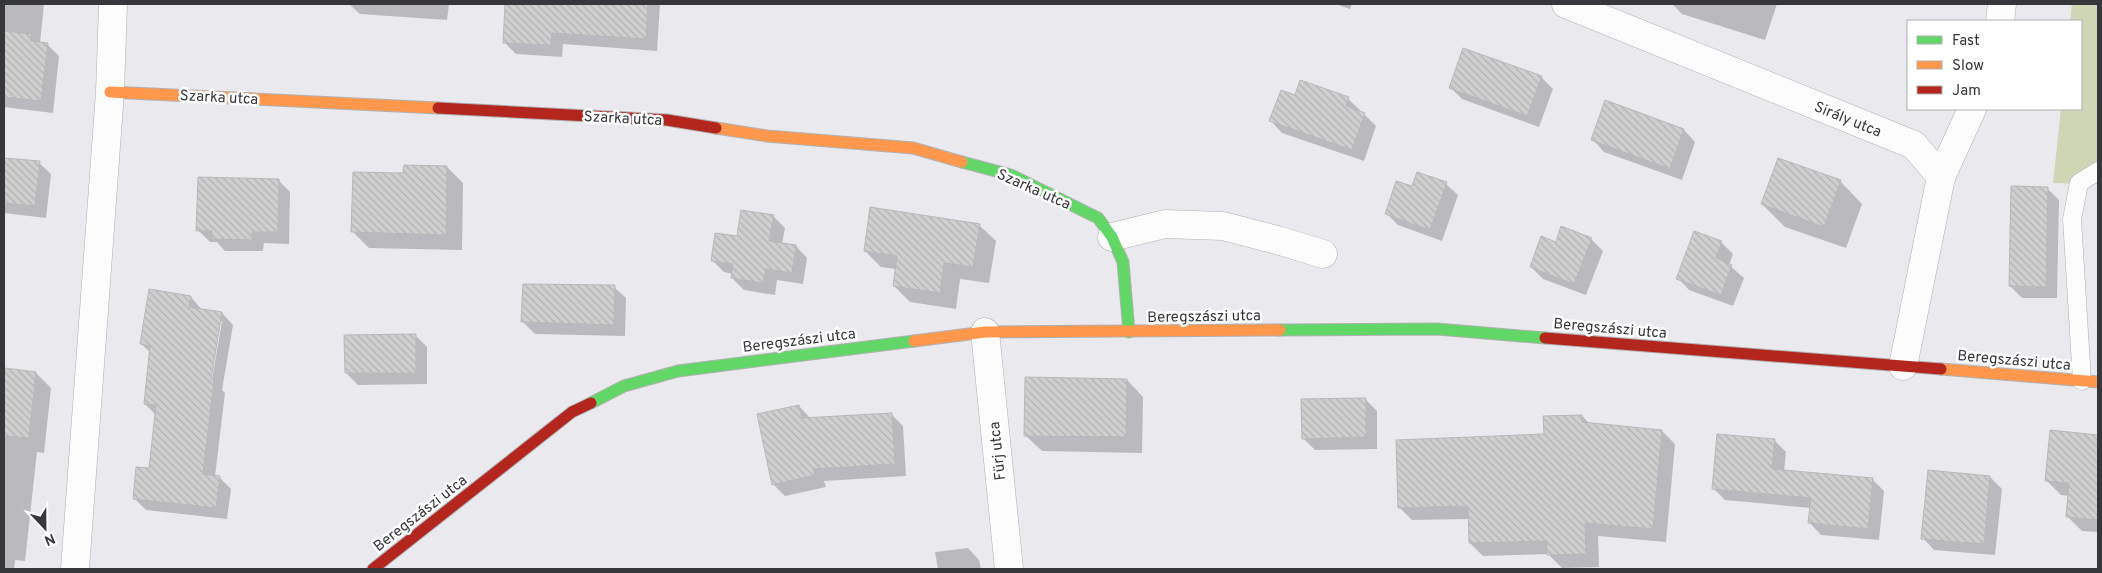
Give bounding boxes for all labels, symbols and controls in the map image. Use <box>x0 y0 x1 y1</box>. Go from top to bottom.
legend <box>1907 20 2082 110</box>
text: Fast <box>1952 32 1980 51</box>
text: Slow <box>1952 57 1984 76</box>
text: Jam <box>1952 82 1981 101</box>
street label: Szarka utca <box>179 87 259 110</box>
street label: Sirály utca <box>1811 98 1884 143</box>
street label: Szarka utca <box>583 108 663 131</box>
street label: Szarka utca <box>994 166 1073 215</box>
street label: Beregszászi utca <box>1147 307 1261 328</box>
street label: Beregszászi utca <box>1552 315 1667 344</box>
street label: Beregszászi utca <box>742 325 857 358</box>
street label: Beregszászi utca <box>1956 347 2071 376</box>
street label: Fürj utca <box>986 421 1011 481</box>
street label: Beregszászi utca <box>370 472 472 557</box>
north arrow <box>20 503 70 553</box>
text: N <box>41 529 57 548</box>

